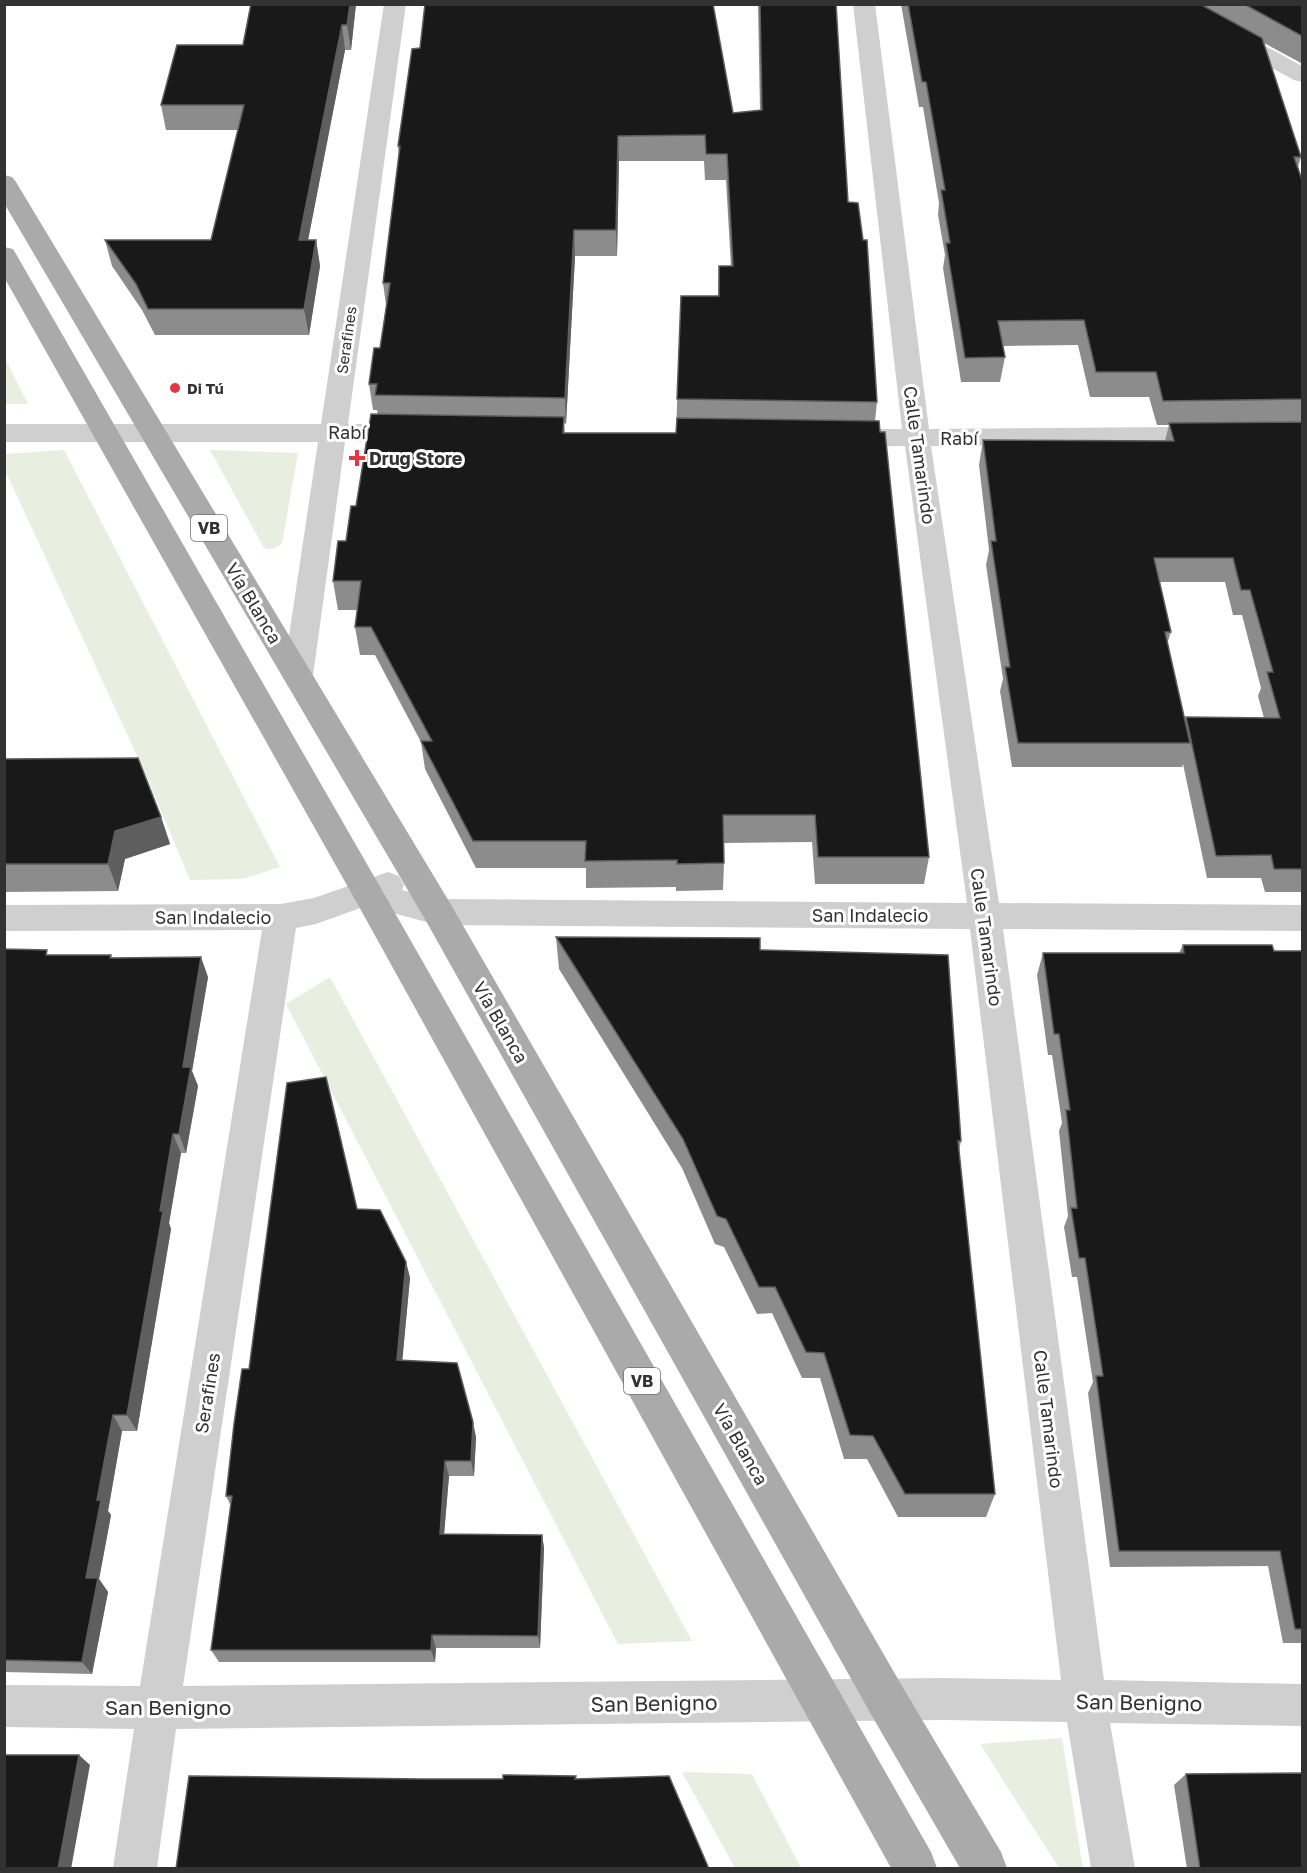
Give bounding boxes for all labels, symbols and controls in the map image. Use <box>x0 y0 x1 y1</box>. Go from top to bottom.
street label: Serafines <box>332 305 360 375</box>
place label: Di Tú <box>187 379 224 397</box>
marker: Di Tú <box>168 381 182 395</box>
street label: Calle Tamarindo <box>899 384 941 526</box>
street label: Rabí <box>328 421 367 443</box>
street label: Rabí <box>940 427 979 449</box>
place label: Drug Store <box>369 447 463 469</box>
marker: Drug Store <box>350 451 364 465</box>
road number: VB <box>191 515 227 541</box>
street label: Vía Blanca <box>221 559 287 647</box>
street label: Calle Tamarindo <box>966 866 1008 1008</box>
street label: San Indalecio <box>812 904 928 926</box>
street label: San Indalecio <box>155 906 271 928</box>
street label: Vía Blanca <box>469 977 533 1067</box>
street label: Calle Tamarindo <box>1030 1349 1068 1489</box>
street label: Serafines <box>190 1351 224 1435</box>
road number: VB <box>624 1368 660 1394</box>
street label: Vía Blanca <box>709 1399 773 1489</box>
street label: San Benigno <box>1075 1688 1203 1716</box>
street label: San Benigno <box>590 1689 718 1717</box>
street label: San Benigno <box>105 1694 231 1720</box>

